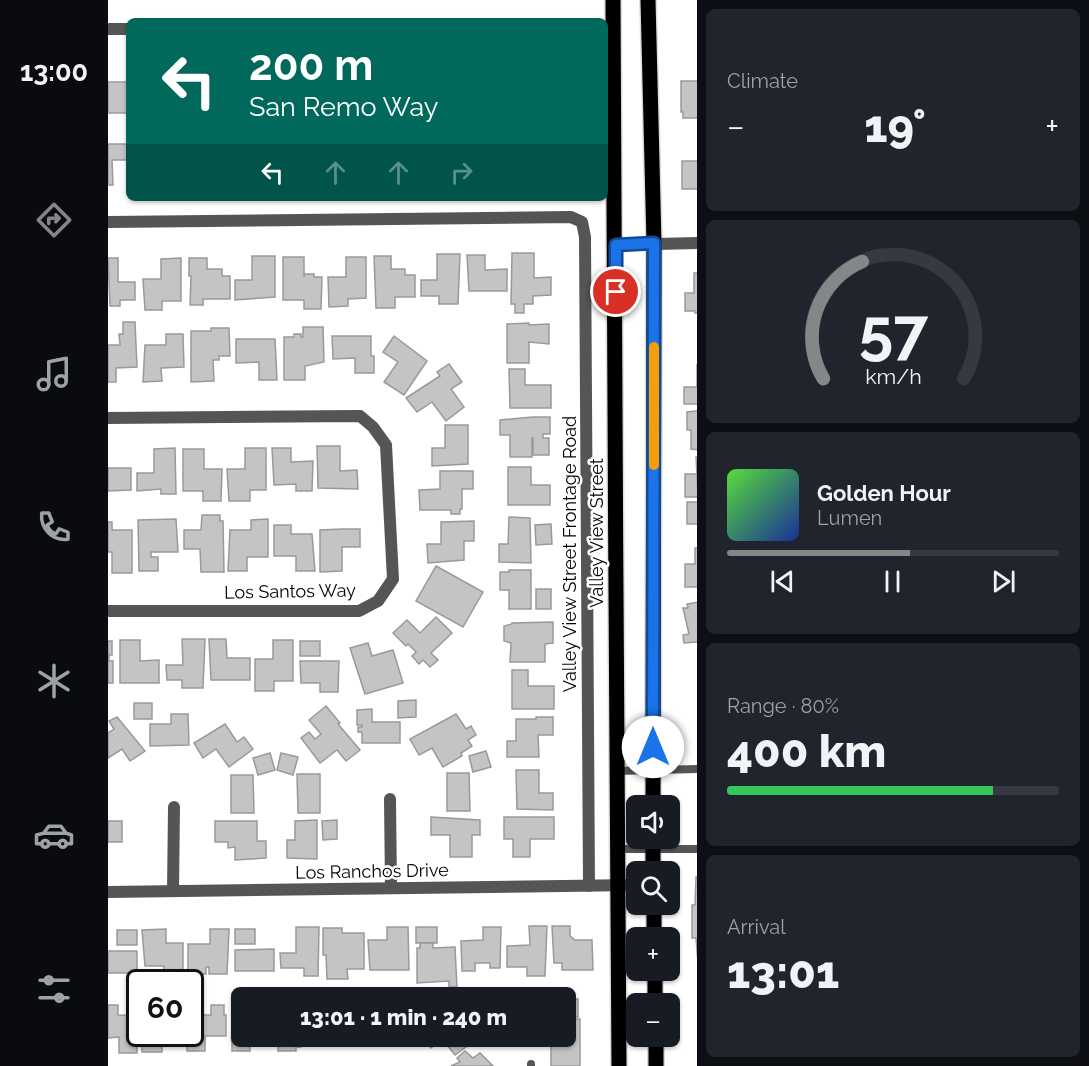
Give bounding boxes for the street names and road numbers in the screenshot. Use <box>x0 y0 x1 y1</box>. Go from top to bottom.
street label: Valley View Street Frontage Road <box>559 416 580 692</box>
street label: Valley View Street <box>586 458 607 608</box>
street label: Los Santos Way <box>224 579 356 603</box>
street label: Los Ranchos Drive <box>295 859 449 883</box>

